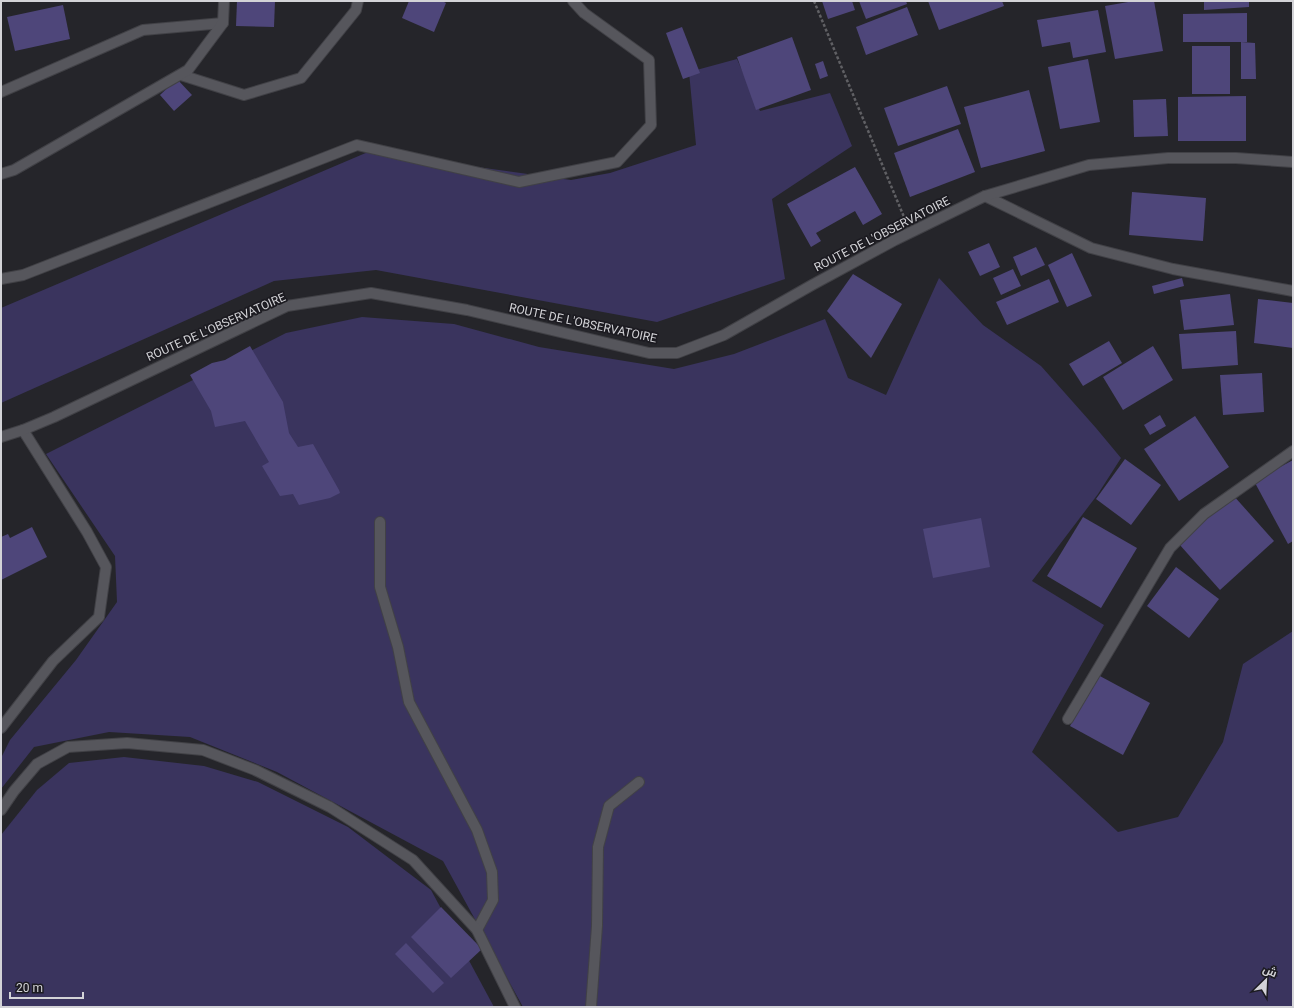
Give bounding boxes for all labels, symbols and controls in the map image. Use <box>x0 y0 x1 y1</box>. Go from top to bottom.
street label: ROUTE DE L'OBSERVATOIRE <box>812 194 952 274</box>
street label: ROUTE DE L'OBSERVATOIRE <box>144 290 288 364</box>
street label: ROUTE DE L'OBSERVATOIRE <box>508 300 658 346</box>
north arrow <box>1246 960 1286 1000</box>
text: ش <box>1261 963 1279 980</box>
scale bar <box>10 974 83 1000</box>
text: 20 m <box>16 981 43 995</box>

